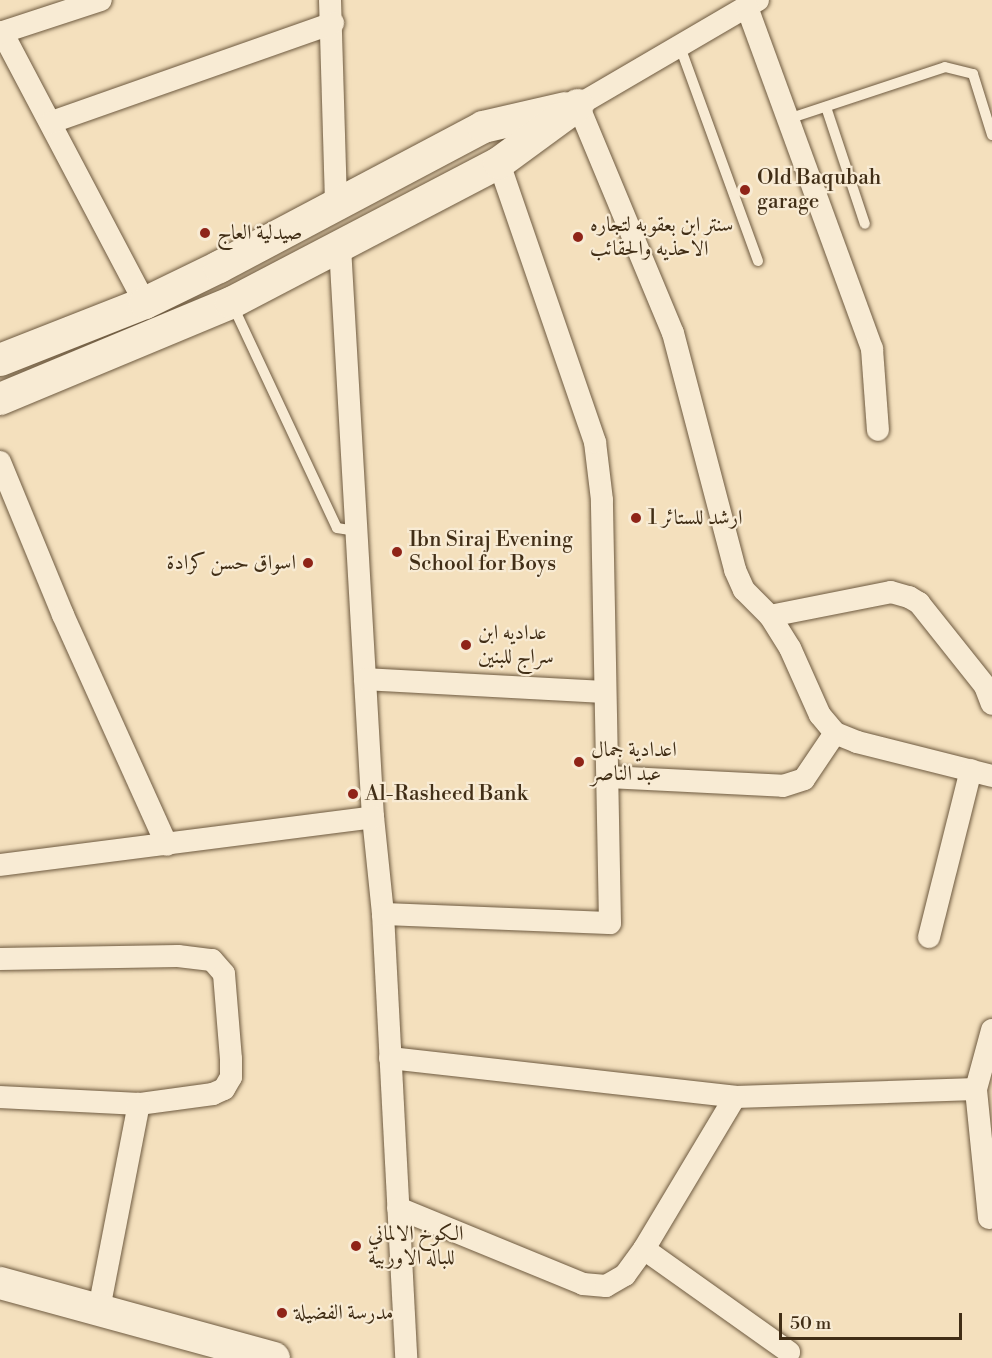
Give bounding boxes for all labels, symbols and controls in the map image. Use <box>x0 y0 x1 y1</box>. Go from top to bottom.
place label: Old Baqubah garage <box>757 165 881 215</box>
marker: Old Baqubah garage <box>738 183 752 197</box>
place label: سنتر ابن بعقوبه لتجاره الاحذيه والحقائب <box>590 212 733 262</box>
place label: صيدلية العاج <box>217 220 302 246</box>
marker: صيدلية العاج <box>198 226 212 240</box>
marker: سنتر ابن بعقوبه لتجاره الاحذيه والحقائب <box>571 230 585 244</box>
place label: ارشد للستائر 1 <box>648 505 743 531</box>
marker: ارشد للستائر 1 <box>629 511 643 525</box>
place label: Ibn Siraj Evening School for Boys <box>409 527 573 577</box>
marker: Ibn Siraj Evening School for Boys <box>390 545 404 559</box>
place label: اسواق حسن كرادة <box>167 550 296 576</box>
marker: اسواق حسن كرادة <box>301 556 315 570</box>
place label: عداديه ابن سراج للبنين <box>478 620 554 670</box>
marker: عداديه ابن سراج للبنين <box>459 638 473 652</box>
place label: اعدادية جمال عبد الناصر <box>591 737 677 787</box>
marker: اعدادية جمال عبد الناصر <box>572 755 586 769</box>
place label: Al-Rasheed Bank <box>365 781 528 807</box>
marker: Al-Rasheed Bank <box>346 787 360 801</box>
place label: الكوخ الالماني للباله الاوربية <box>368 1221 464 1271</box>
marker: الكوخ الالماني للباله الاوربية <box>349 1239 363 1253</box>
place label: مدرسة الفضيلة <box>294 1300 394 1326</box>
scale bar <box>782 1301 965 1339</box>
marker: مدرسة الفضيلة <box>275 1306 289 1320</box>
text: 50 m <box>790 1312 831 1335</box>

